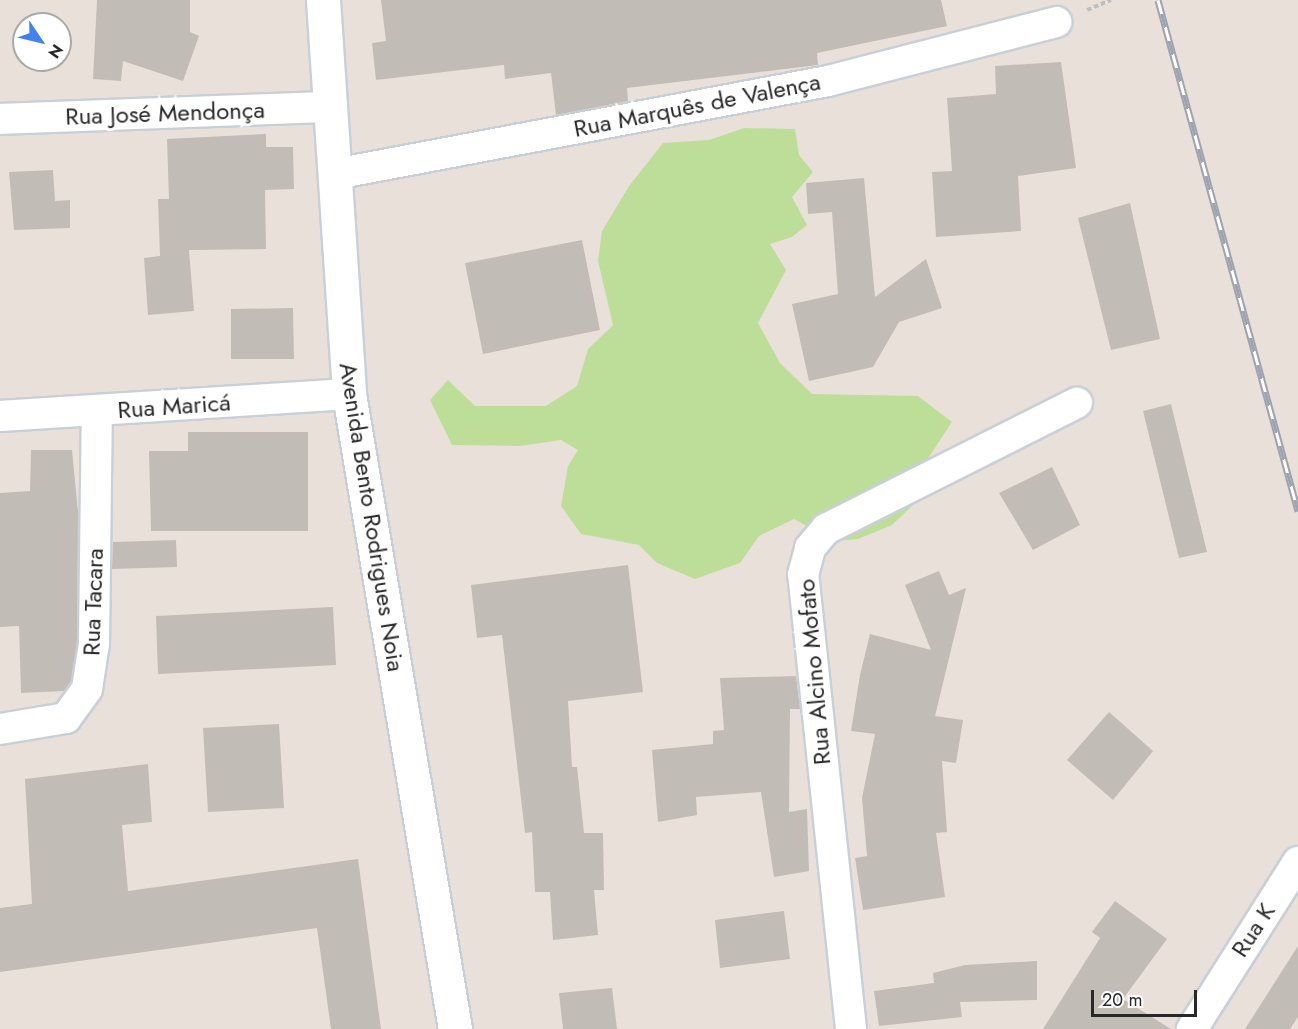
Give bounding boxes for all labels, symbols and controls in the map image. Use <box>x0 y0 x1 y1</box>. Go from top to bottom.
north arrow <box>12 12 72 72</box>
text: N <box>42 40 69 63</box>
street label: Rua Marquês de Valença <box>571 67 823 143</box>
street label: Rua José Mendonça <box>65 95 265 131</box>
street label: Avenida Bento Rodrigues Noia <box>333 360 411 674</box>
street label: Rua Maricá <box>116 388 232 424</box>
street label: Rua Tacara <box>77 548 109 656</box>
street label: Rua Alcino Mofato <box>792 578 836 766</box>
street label: Rua K <box>1225 898 1281 962</box>
scale bar <box>1094 978 1200 1016</box>
text: 20 m <box>1102 987 1142 1013</box>

